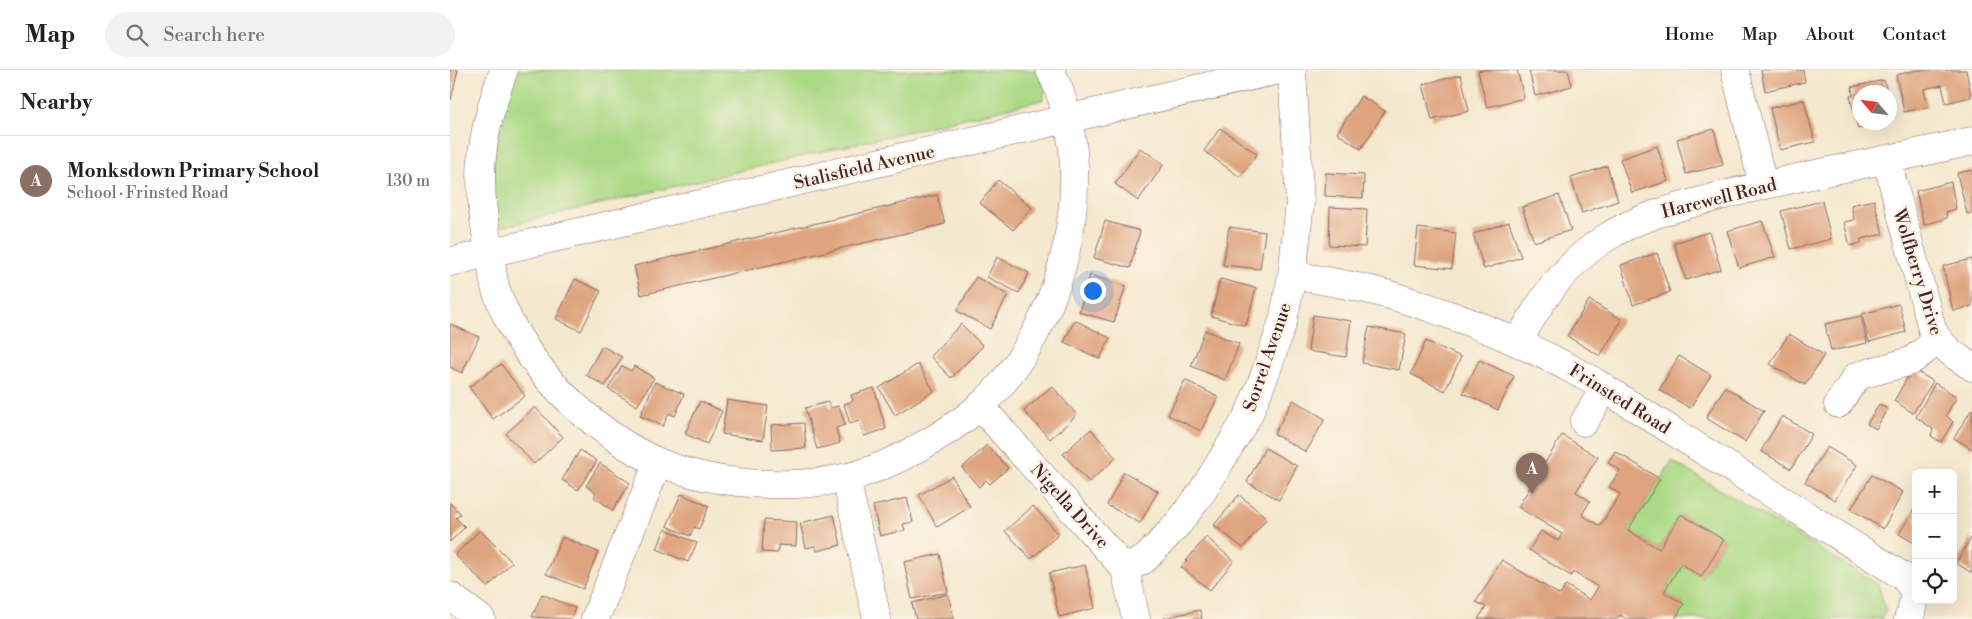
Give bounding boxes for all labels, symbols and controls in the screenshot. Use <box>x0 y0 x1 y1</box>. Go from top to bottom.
search box <box>105 12 455 57</box>
text: Map <box>25 20 75 50</box>
icon: search <box>123 21 151 49</box>
text: Search here <box>163 23 265 47</box>
text: Home <box>1665 23 1714 46</box>
text: Map <box>1742 23 1778 46</box>
text: About <box>1806 23 1855 46</box>
text: Contact <box>1883 23 1947 46</box>
north arrow <box>1852 85 1897 130</box>
text: Nearby <box>20 90 93 116</box>
street label: Stalisfield Avenue <box>791 140 937 195</box>
text: Monksdown Primary School <box>67 159 319 183</box>
text: A <box>30 171 42 191</box>
text: 130 m <box>386 171 430 191</box>
street label: Harewell Road <box>1659 173 1780 224</box>
text: School · Frinsted Road <box>67 183 228 203</box>
street label: Wolfberry Drive <box>1887 205 1948 338</box>
your location <box>1080 278 1106 304</box>
street label: Sorrel Avenue <box>1238 300 1297 415</box>
street label: Frinsted Road <box>1565 359 1675 440</box>
pin: A <box>1516 453 1548 494</box>
street label: Nigella Drive <box>1025 459 1114 554</box>
map controls <box>1912 469 1957 604</box>
button: + <box>1912 469 1957 514</box>
button: − <box>1912 514 1957 559</box>
button: locate <box>1912 559 1957 604</box>

